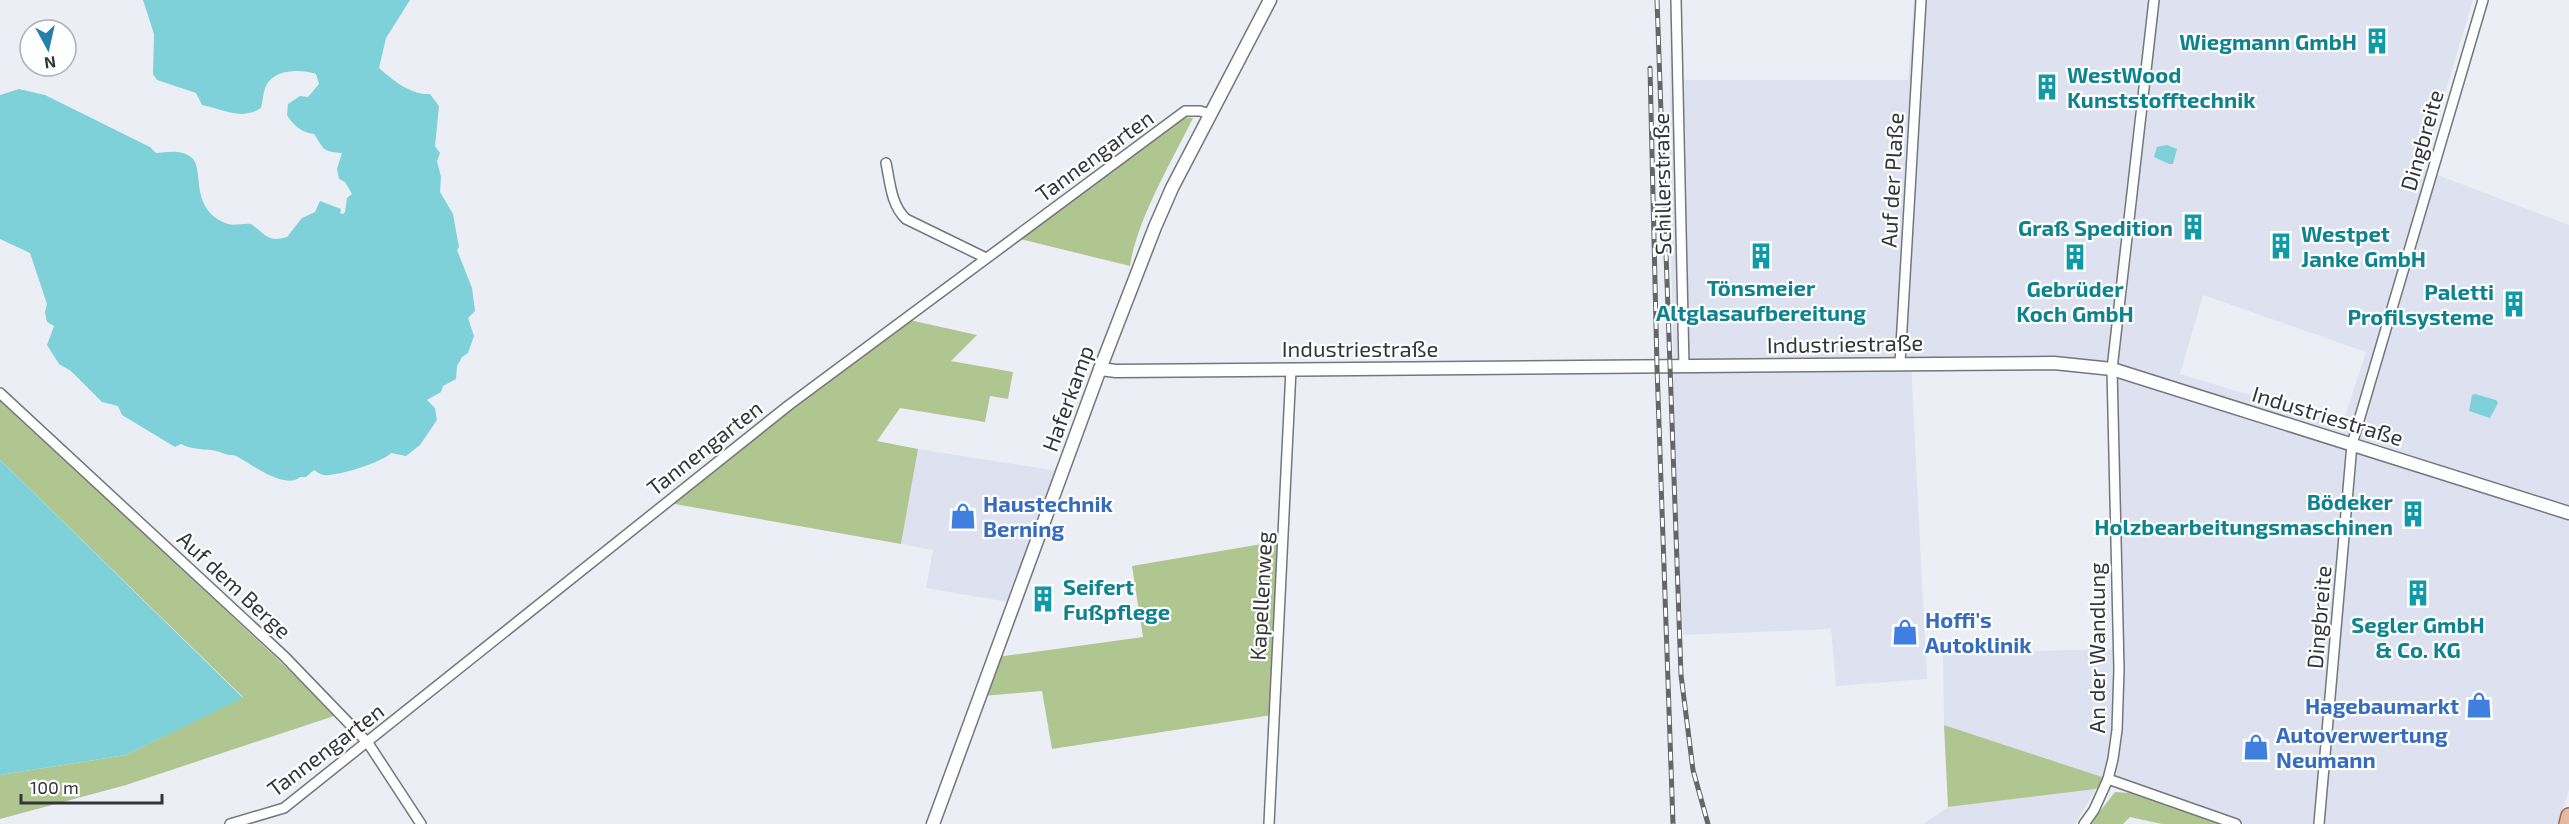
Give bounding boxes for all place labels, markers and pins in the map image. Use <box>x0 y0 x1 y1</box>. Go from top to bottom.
building icon: Wiegmann GmbH <box>2362 26 2392 56</box>
place label: Wiegmann GmbH <box>2179 28 2357 54</box>
place label: WestWood Kunststofftechnik <box>2067 61 2256 112</box>
building icon: WestWood Kunststofftechnik <box>2032 72 2062 102</box>
building icon: Graß Spedition <box>2178 212 2208 242</box>
place label: Graß Spedition <box>2018 214 2173 240</box>
place label: Westpet Janke GmbH <box>2301 220 2426 271</box>
building icon: Westpet Janke GmbH <box>2266 231 2296 261</box>
building icon: Tönsmeier Altglasaufbereitung <box>1746 241 1776 271</box>
building icon: Gebrüder Koch GmbH <box>2060 242 2090 272</box>
place label: Tönsmeier Altglasaufbereitung <box>1656 274 1866 325</box>
place label: Gebrüder Koch GmbH <box>2016 275 2134 326</box>
place label: Paletti Profilsysteme <box>2348 278 2494 330</box>
building icon: Paletti Profilsysteme <box>2499 289 2529 319</box>
place label: Bödeker Holzbearbeitungsmaschinen <box>2094 488 2394 539</box>
place label: Haustechnik Berning <box>983 490 1114 541</box>
building icon: Bödeker Holzbearbeitungsmaschinen <box>2398 499 2428 529</box>
shop icon: Haustechnik Berning <box>948 501 978 531</box>
place label: Seifert Fußpflege <box>1063 573 1170 624</box>
building icon: Segler GmbH & Co. KG <box>2403 578 2433 608</box>
building icon: Seifert Fußpflege <box>1028 584 1058 614</box>
place label: Hoffi's Autoklinik <box>1925 606 2032 657</box>
place label: Segler GmbH & Co. KG <box>2351 611 2485 662</box>
shop icon: Hoffi's Autoklinik <box>1890 617 1920 647</box>
shop icon: Hagebaumarkt <box>2464 690 2494 720</box>
place label: Hagebaumarkt <box>2305 692 2459 718</box>
place label: Autoverwertung Neumann <box>2276 721 2448 772</box>
shop icon: Autoverwertung Neumann <box>2241 732 2271 762</box>

